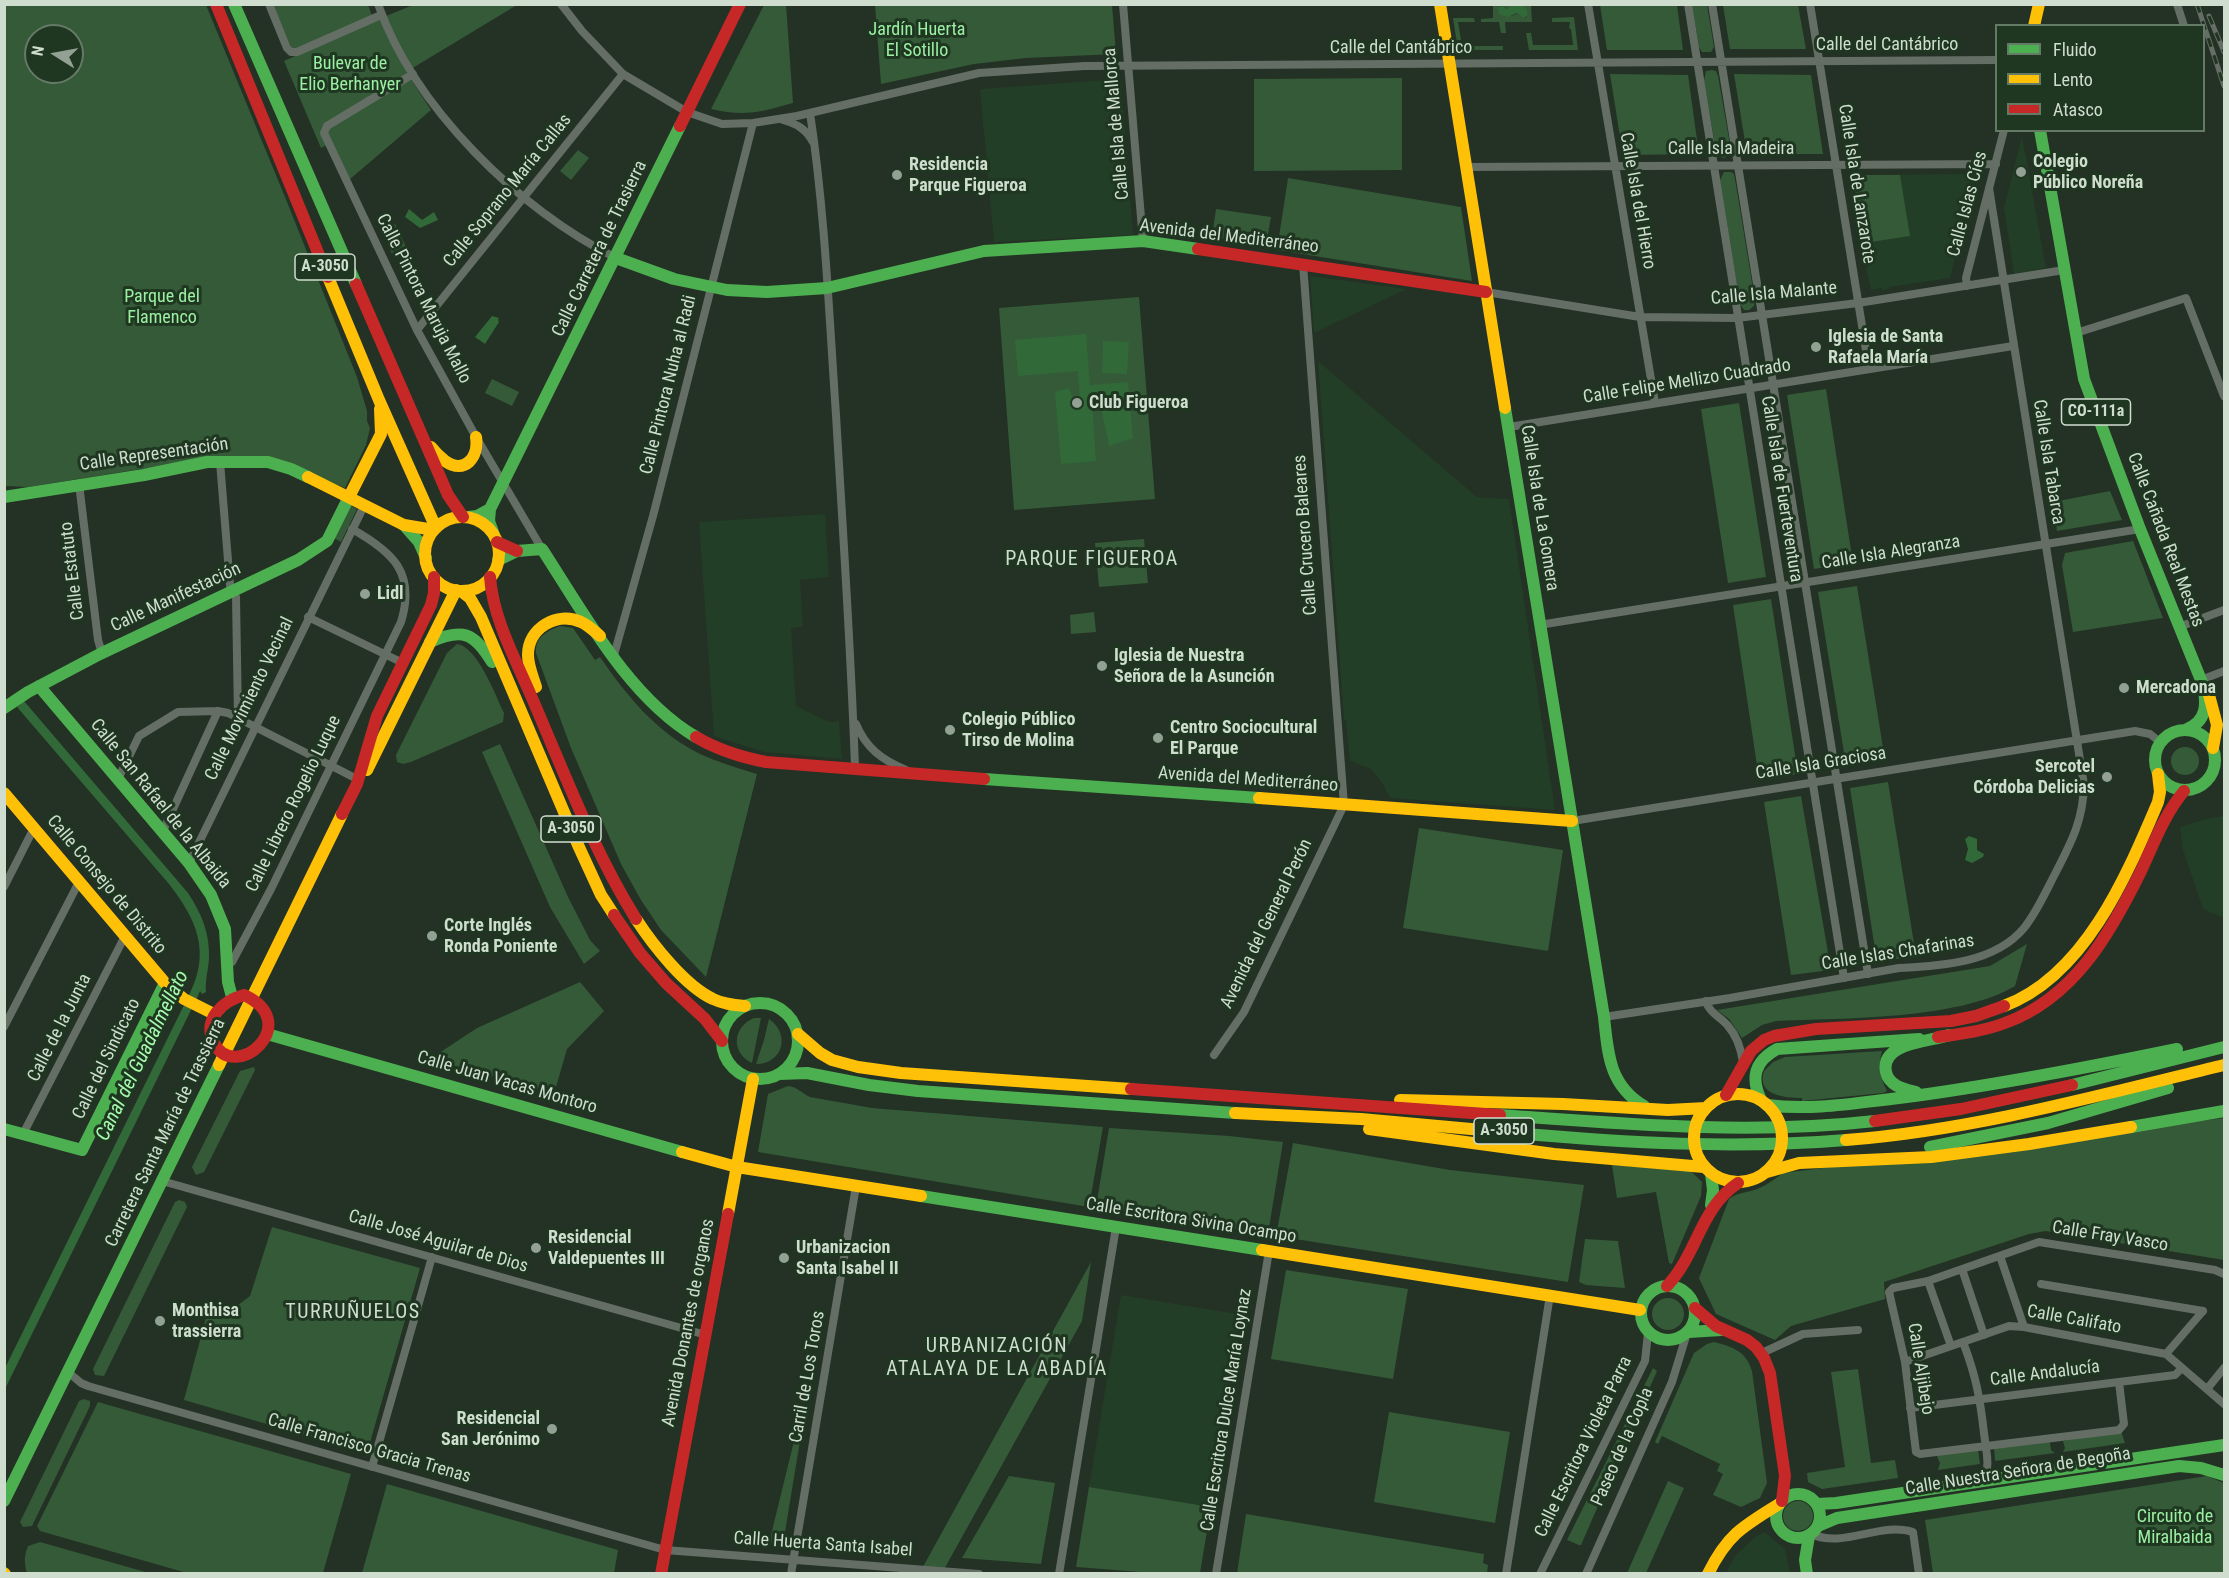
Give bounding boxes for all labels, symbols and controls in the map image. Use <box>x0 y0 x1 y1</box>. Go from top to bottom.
park label: Jardín Huerta El Sotillo <box>869 19 965 62</box>
north arrow <box>24 24 84 84</box>
legend <box>1995 24 2205 132</box>
street label: Calle del Cantábrico <box>1816 34 1958 56</box>
street label: Calle del Cantábrico <box>1330 37 1472 59</box>
text: Fluido <box>2053 39 2097 60</box>
text: N <box>28 44 48 57</box>
street label: Calle Isla de Mallorca <box>1100 47 1134 201</box>
park label: Bulevar de Elio Berhanyer <box>299 53 401 96</box>
text: Lento <box>2053 69 2093 90</box>
text: Atasco <box>2053 99 2103 120</box>
street label: Calle Isla de Lanzarote <box>1833 103 1879 265</box>
street label: Calle Soprano María Callas <box>439 110 577 272</box>
street label: Calle Isla del Hierro <box>1614 131 1660 271</box>
street label: Calle Isla Madeira <box>1668 138 1794 160</box>
street label: Calle Islas Cíes <box>1944 149 1992 259</box>
place label: Colegio Público Noreña <box>2033 151 2143 194</box>
place label: Residencia Parque Figueroa <box>909 154 1027 196</box>
street label: Calle Carretera de Trasierra <box>548 157 652 341</box>
marker: Colegio Público Noreña <box>2014 165 2028 179</box>
marker: Residencia Parque Figueroa <box>890 168 904 182</box>
street label: Calle Pintora Maruja Mallo <box>371 211 475 387</box>
street label: Avenida del Mediterráneo <box>1138 215 1320 259</box>
road number: A-3050 <box>295 254 355 280</box>
street label: Calle Isla Malante <box>1710 278 1838 310</box>
park label: Parque del Flamenco <box>124 286 200 328</box>
street label: Calle Pintora Nuha al Radi <box>636 293 702 477</box>
place label: Iglesia de Santa Rafaela María <box>1828 326 1943 368</box>
marker: Iglesia de Santa Rafaela María <box>1809 340 1823 354</box>
street label: Calle Felipe Mellizo Cuadrado <box>1582 355 1792 409</box>
place label: Club Figueroa <box>1089 392 1188 414</box>
street label: Calle Isla de Fuerteventura <box>1756 394 1806 584</box>
marker: Club Figueroa <box>1070 396 1084 410</box>
street label: Calle Isla Tabarca <box>2027 398 2069 526</box>
road number: CO-111a <box>2062 399 2130 425</box>
street label: Calle Isla de La Gomera <box>1515 424 1563 592</box>
street label: Calle Representación <box>78 434 230 476</box>
street label: Calle Cañada Real Mestas <box>2122 450 2208 630</box>
street label: Calle Crucero Baleares <box>1290 454 1322 616</box>
street label: Calle Estatuto <box>56 521 90 621</box>
street label: Calle Isla Alegranza <box>1820 531 1962 575</box>
district label: PARQUE FIGUEROA <box>1005 548 1179 572</box>
street label: Calle Manifestación <box>108 558 244 638</box>
place label: Lidl <box>377 583 404 605</box>
marker: Lidl <box>358 587 372 601</box>
street label: Calle Movimiento Vecinal <box>201 614 299 784</box>
place label: Iglesia de Nuestra Señora de la Asunción <box>1114 645 1275 688</box>
marker: Iglesia de Nuestra Señora de la Asunción <box>1095 659 1109 673</box>
place label: Mercadona <box>2136 677 2216 699</box>
marker: Mercadona <box>2117 681 2131 695</box>
place label: Colegio Público Tirso de Molina <box>962 709 1075 752</box>
street label: Calle Librero Rogelio Luque <box>242 712 346 896</box>
street label: Calle San Rafael de la Albaida <box>85 715 235 893</box>
place label: Centro Sociocultural El Parque <box>1170 717 1317 760</box>
marker: Colegio Público Tirso de Molina <box>943 723 957 737</box>
marker: Centro Sociocultural El Parque <box>1151 731 1165 745</box>
street label: Calle Isla Graciosa <box>1754 743 1888 785</box>
place label: Sercotel Córdoba Delicias <box>1973 756 2095 798</box>
street label: Avenida del Mediterráneo <box>1157 763 1339 797</box>
marker: Sercotel Córdoba Delicias <box>2100 770 2114 784</box>
street label: Calle Consejo de Distrito <box>42 811 170 959</box>
road number: A-3050 <box>541 816 601 842</box>
street label: Avenida del General Perón <box>1217 836 1317 1012</box>
place label: Corte Inglés Ronda Poniente <box>444 915 557 958</box>
marker: Corte Inglés Ronda Poniente <box>425 929 439 943</box>
street label: Calle Islas Chafarinas <box>1820 930 1976 976</box>
water label: Canal del Guadalmellato <box>91 967 195 1145</box>
street label: Calle de la Junta <box>24 970 96 1086</box>
street label: Calle del Sindicato <box>68 995 146 1123</box>
street label: Carretera Santa María de Trassierra <box>101 1015 231 1251</box>
street label: Calle Juan Vacas Montoro <box>415 1047 599 1119</box>
road number: A-3050 <box>1474 1118 1534 1144</box>
street label: Calle Escritora Sivina Ocampo <box>1084 1194 1298 1248</box>
street label: Calle José Aguilar de Dios <box>346 1206 530 1278</box>
street label: Avenida Donantes de organos <box>658 1217 720 1429</box>
street label: Calle Fray Vasco <box>2050 1217 2170 1257</box>
place label: Residencial Valdepuentes III <box>548 1227 665 1270</box>
place label: Urbanizacion Santa Isabel II <box>796 1237 899 1280</box>
marker: Residencial Valdepuentes III <box>529 1241 543 1255</box>
marker: Urbanizacion Santa Isabel II <box>777 1251 791 1265</box>
street label: Calle Escritora Dulce María Loynaz <box>1197 1287 1257 1533</box>
place label: Monthisa trassierra <box>172 1300 241 1342</box>
district label: TURRUÑUELOS <box>285 1301 421 1325</box>
street label: Calle Califato <box>2025 1301 2123 1339</box>
street label: Carril de Los Toros <box>786 1309 830 1445</box>
marker: Monthisa trassierra <box>153 1314 167 1328</box>
street label: Calle Aljibejo <box>1902 1322 1938 1416</box>
district label: URBANIZACIÓN ATALAYA DE LA ABADÍA <box>886 1335 1108 1382</box>
street label: Calle Escritora Violeta Parra <box>1531 1353 1637 1541</box>
street label: Calle Andalucía <box>1989 1357 2101 1391</box>
street label: Paseo de la Copla <box>1587 1384 1659 1510</box>
place label: Residencial San Jerónimo <box>441 1408 540 1450</box>
street label: Calle Francisco Gracia Trenas <box>265 1410 473 1488</box>
marker: Residencial San Jerónimo <box>545 1422 559 1436</box>
street label: Calle Nuestra Señora de Begoña <box>1904 1444 2132 1500</box>
park label: Circuito de Miralbaida <box>2137 1506 2213 1549</box>
street label: Calle Huerta Santa Isabel <box>733 1528 913 1562</box>

